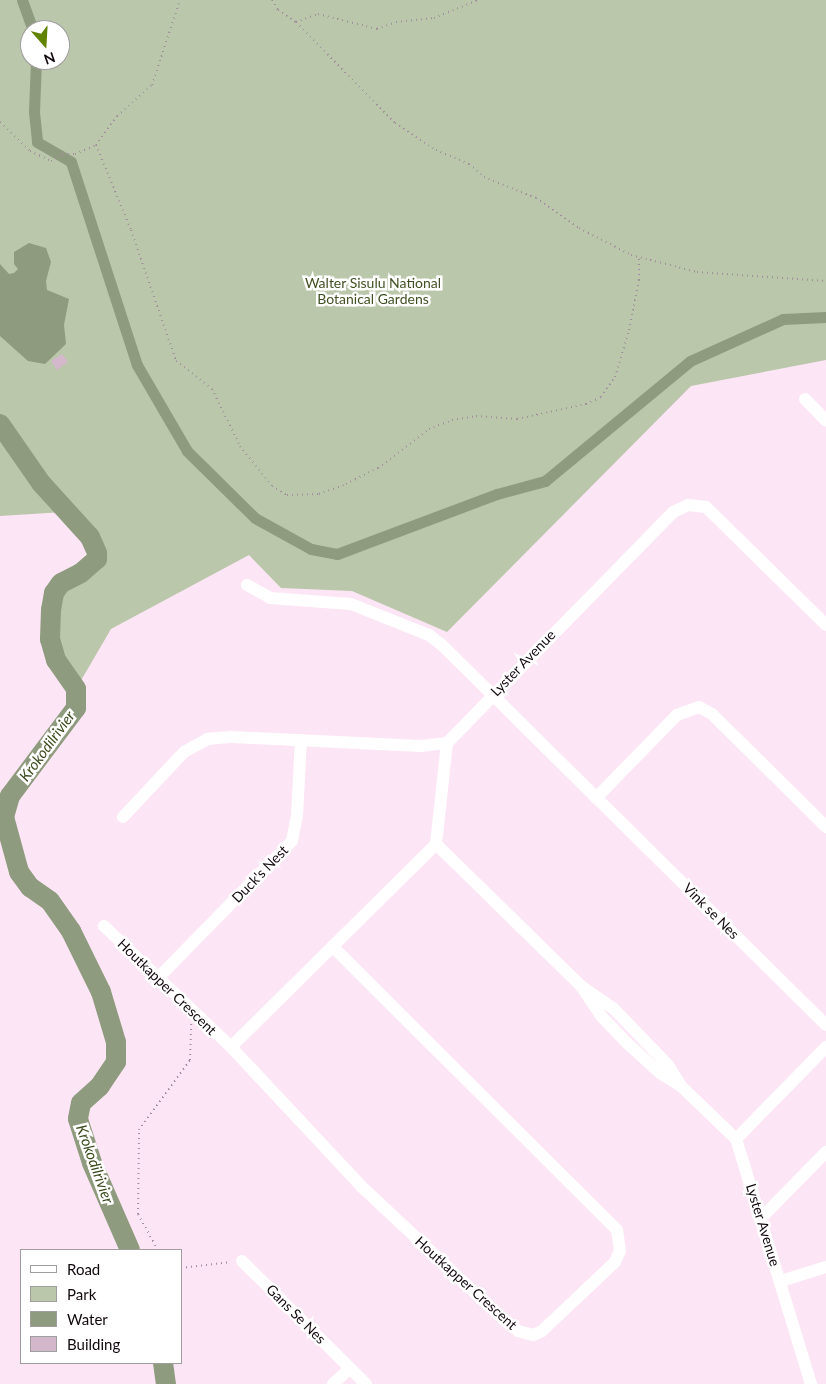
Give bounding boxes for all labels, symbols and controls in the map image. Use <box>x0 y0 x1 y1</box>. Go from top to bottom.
north arrow <box>20 20 70 70</box>
text: N <box>42 49 58 69</box>
park label: Walter Sisulu National Botanical Gardens <box>305 275 441 308</box>
street label: Lyster Avenue <box>487 626 559 700</box>
water label: Krokodilrivier <box>15 707 79 785</box>
street label: Duck's Nest <box>228 842 292 906</box>
street label: Vink se Nes <box>679 879 743 943</box>
street label: Houtkapper Crescent <box>114 935 220 1039</box>
water label: Krokodilrivier <box>72 1122 118 1206</box>
street label: Lyster Avenue <box>742 1181 784 1269</box>
street label: Houtkapper Crescent <box>412 1233 520 1333</box>
legend <box>20 1249 182 1364</box>
text: Road <box>67 1260 100 1278</box>
street label: Gans Se Nes <box>263 1281 329 1347</box>
text: Park <box>67 1285 96 1303</box>
text: Water <box>67 1310 108 1328</box>
text: Building <box>67 1335 120 1353</box>

